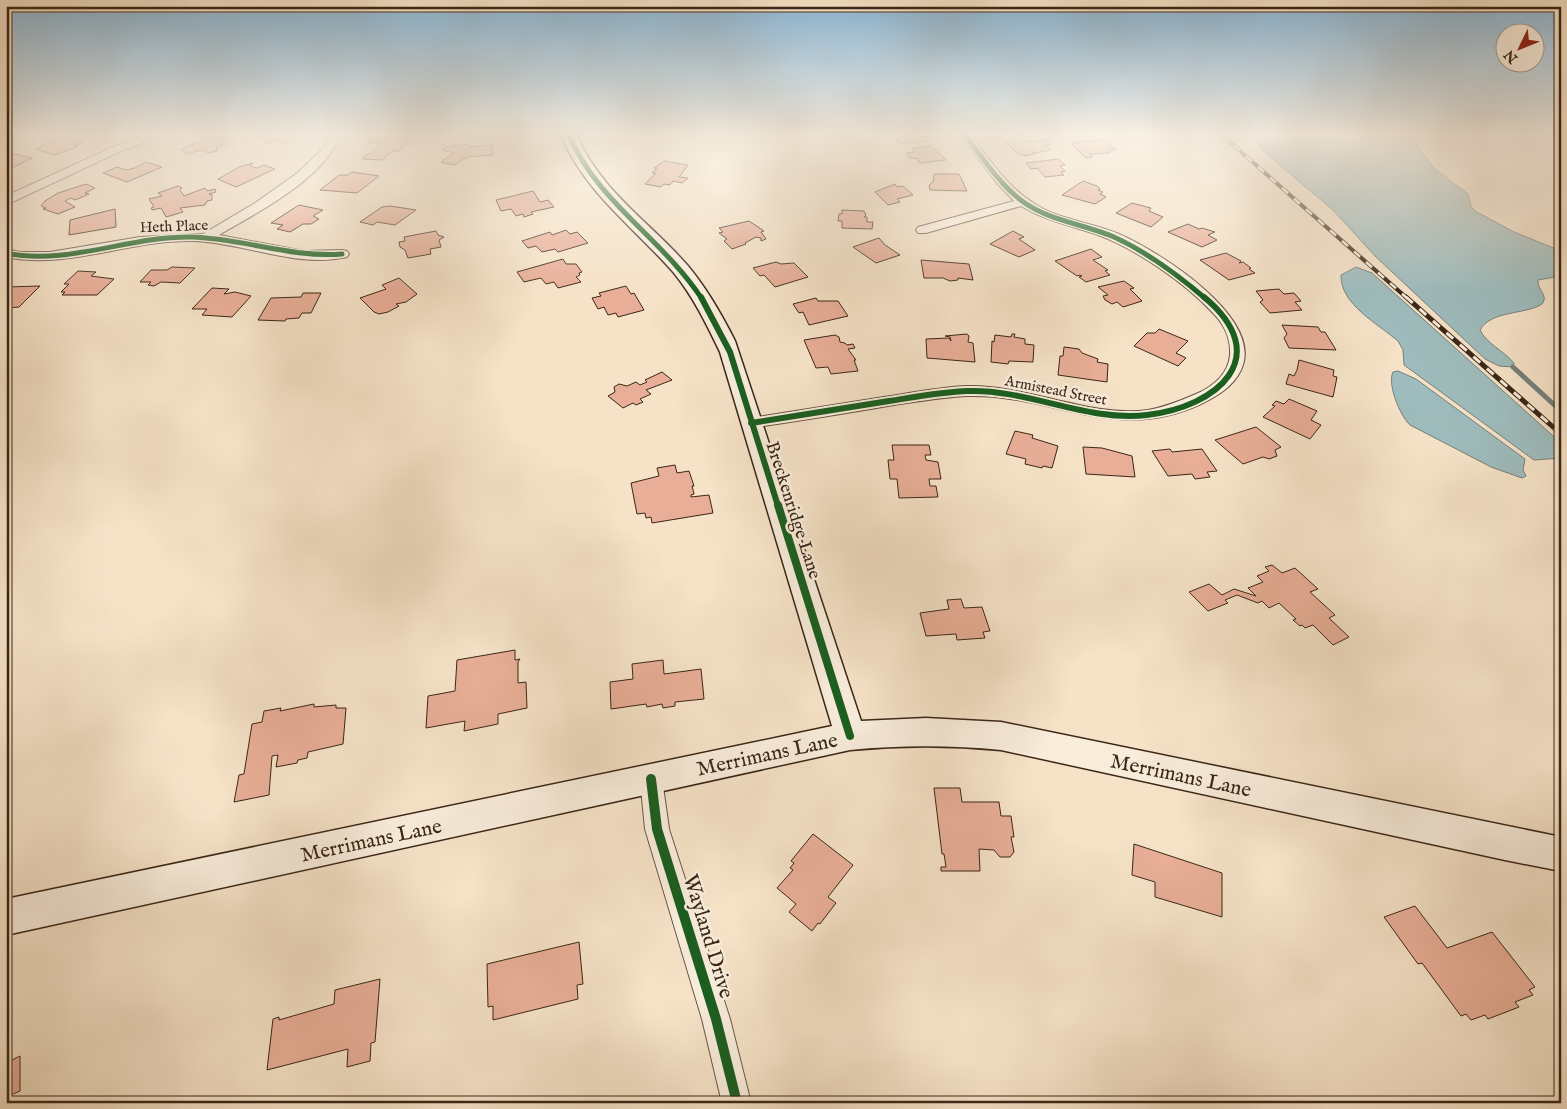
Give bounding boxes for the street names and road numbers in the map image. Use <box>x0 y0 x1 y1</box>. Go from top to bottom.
street label: Heth Place <box>139 216 209 237</box>
street label: Armistead Street <box>1002 371 1109 410</box>
street label: Breckenridge Lane <box>760 439 826 582</box>
street label: Merrimans Lane <box>694 727 841 784</box>
street label: Merrimans Lane <box>1108 748 1254 805</box>
street label: Merrimans Lane <box>298 813 445 870</box>
street label: Wayland Drive <box>676 871 739 1002</box>

